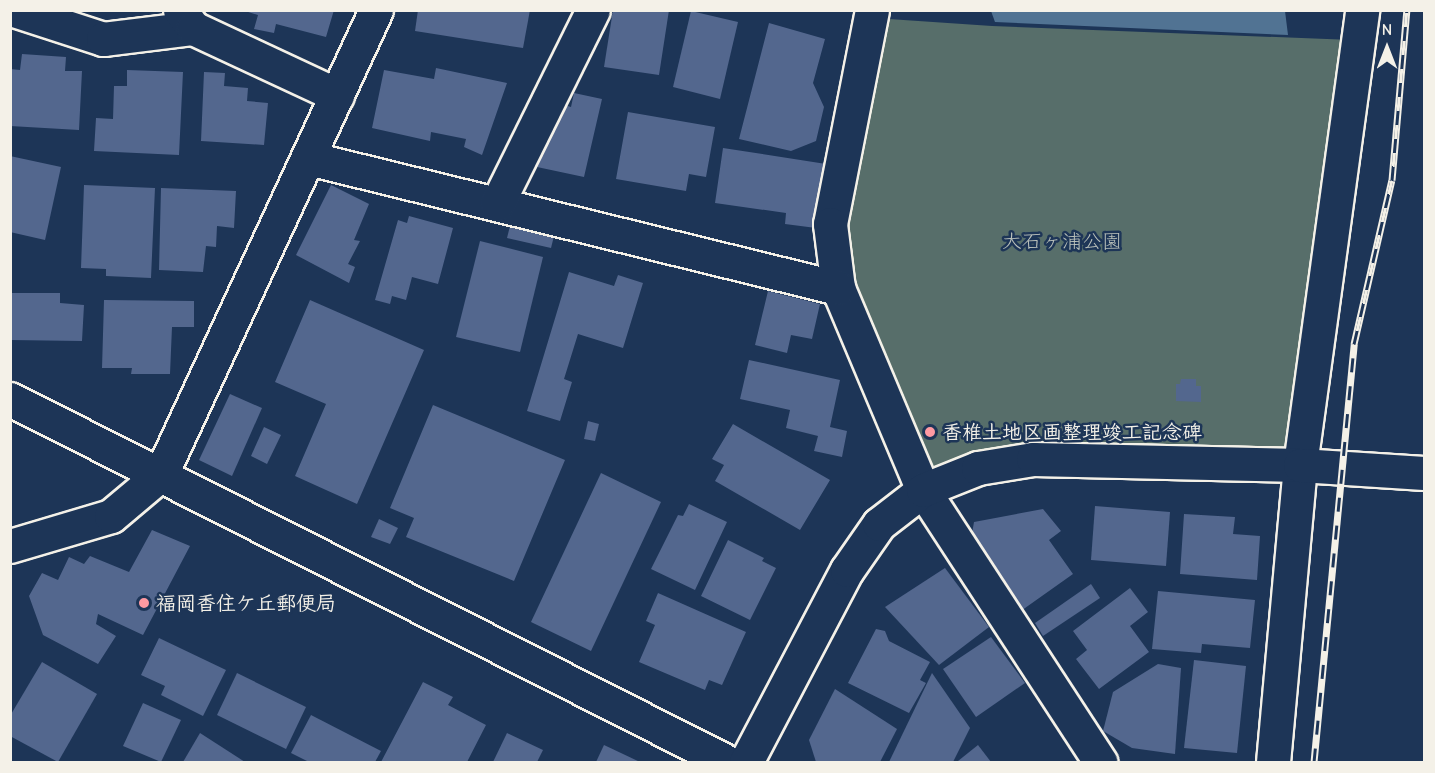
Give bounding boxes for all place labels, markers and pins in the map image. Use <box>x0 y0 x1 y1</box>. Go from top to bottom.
place label: 香椎土地区画整理竣工記念碑 <box>942 420 1202 444</box>
marker: 香椎土地区画整理竣工記念碑 <box>923 425 937 439</box>
place label: 福岡香住ケ丘郵便局 <box>156 591 336 615</box>
marker: 福岡香住ケ丘郵便局 <box>137 596 151 610</box>

